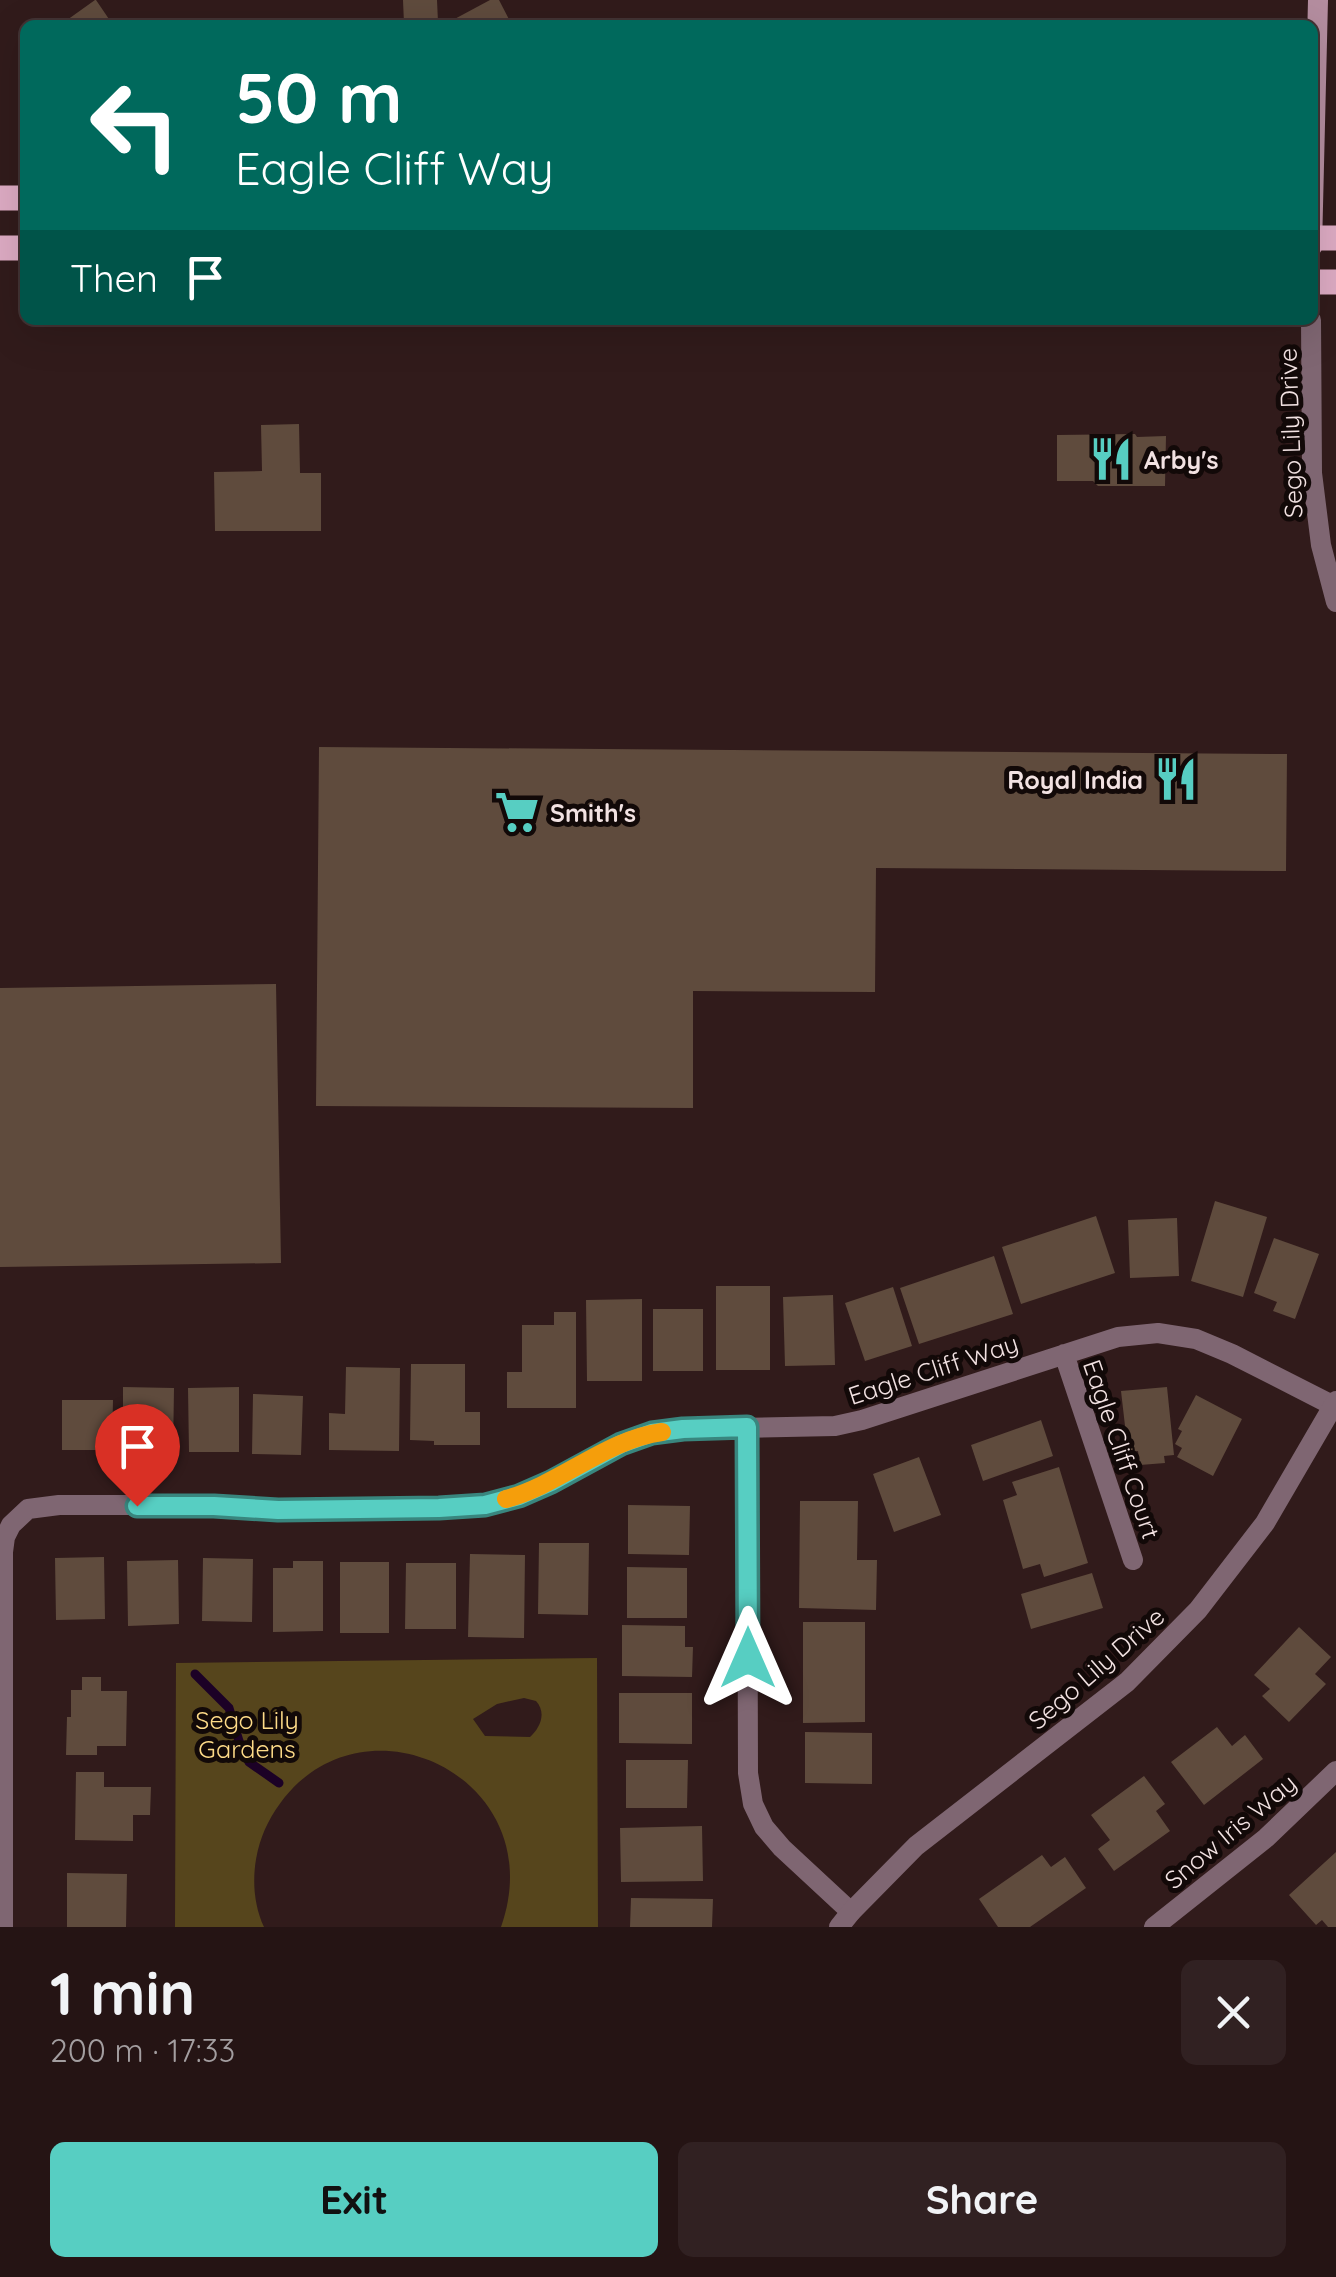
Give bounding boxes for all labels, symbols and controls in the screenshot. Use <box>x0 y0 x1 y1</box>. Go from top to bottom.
text: 50 m <box>235 53 402 141</box>
icon: left <box>70 60 200 190</box>
text: Eagle Cliff Way <box>235 140 553 196</box>
icon: arrive <box>178 250 233 305</box>
text: Then <box>70 254 158 302</box>
street label: Sego Lily Drive <box>1272 347 1308 519</box>
restaurant icon: Arby's <box>1087 435 1135 483</box>
place label: Arby's <box>1144 444 1219 475</box>
restaurant icon: Royal India <box>1152 755 1200 803</box>
place label: Royal India <box>1007 764 1143 795</box>
supermarket icon: Smith's <box>493 788 541 836</box>
place label: Smith's <box>550 797 636 828</box>
street label: Eagle Cliff Way <box>844 1327 1022 1411</box>
street label: Eagle Cliff Court <box>1077 1355 1167 1543</box>
pin <box>95 1404 180 1507</box>
icon: arrive <box>110 1419 165 1474</box>
street label: Sego Lily Drive <box>1022 1600 1170 1736</box>
position arrow <box>696 1606 800 1710</box>
park label: Sego Lily Gardens <box>195 1704 299 1764</box>
street label: Snow Iris Way <box>1158 1767 1302 1895</box>
text: 1 min <box>50 1955 195 2030</box>
button: close <box>1181 1960 1286 2065</box>
text: 200 m · 17:33 <box>50 2030 235 2070</box>
button: Exit <box>50 2142 658 2257</box>
button: Share <box>678 2142 1286 2257</box>

